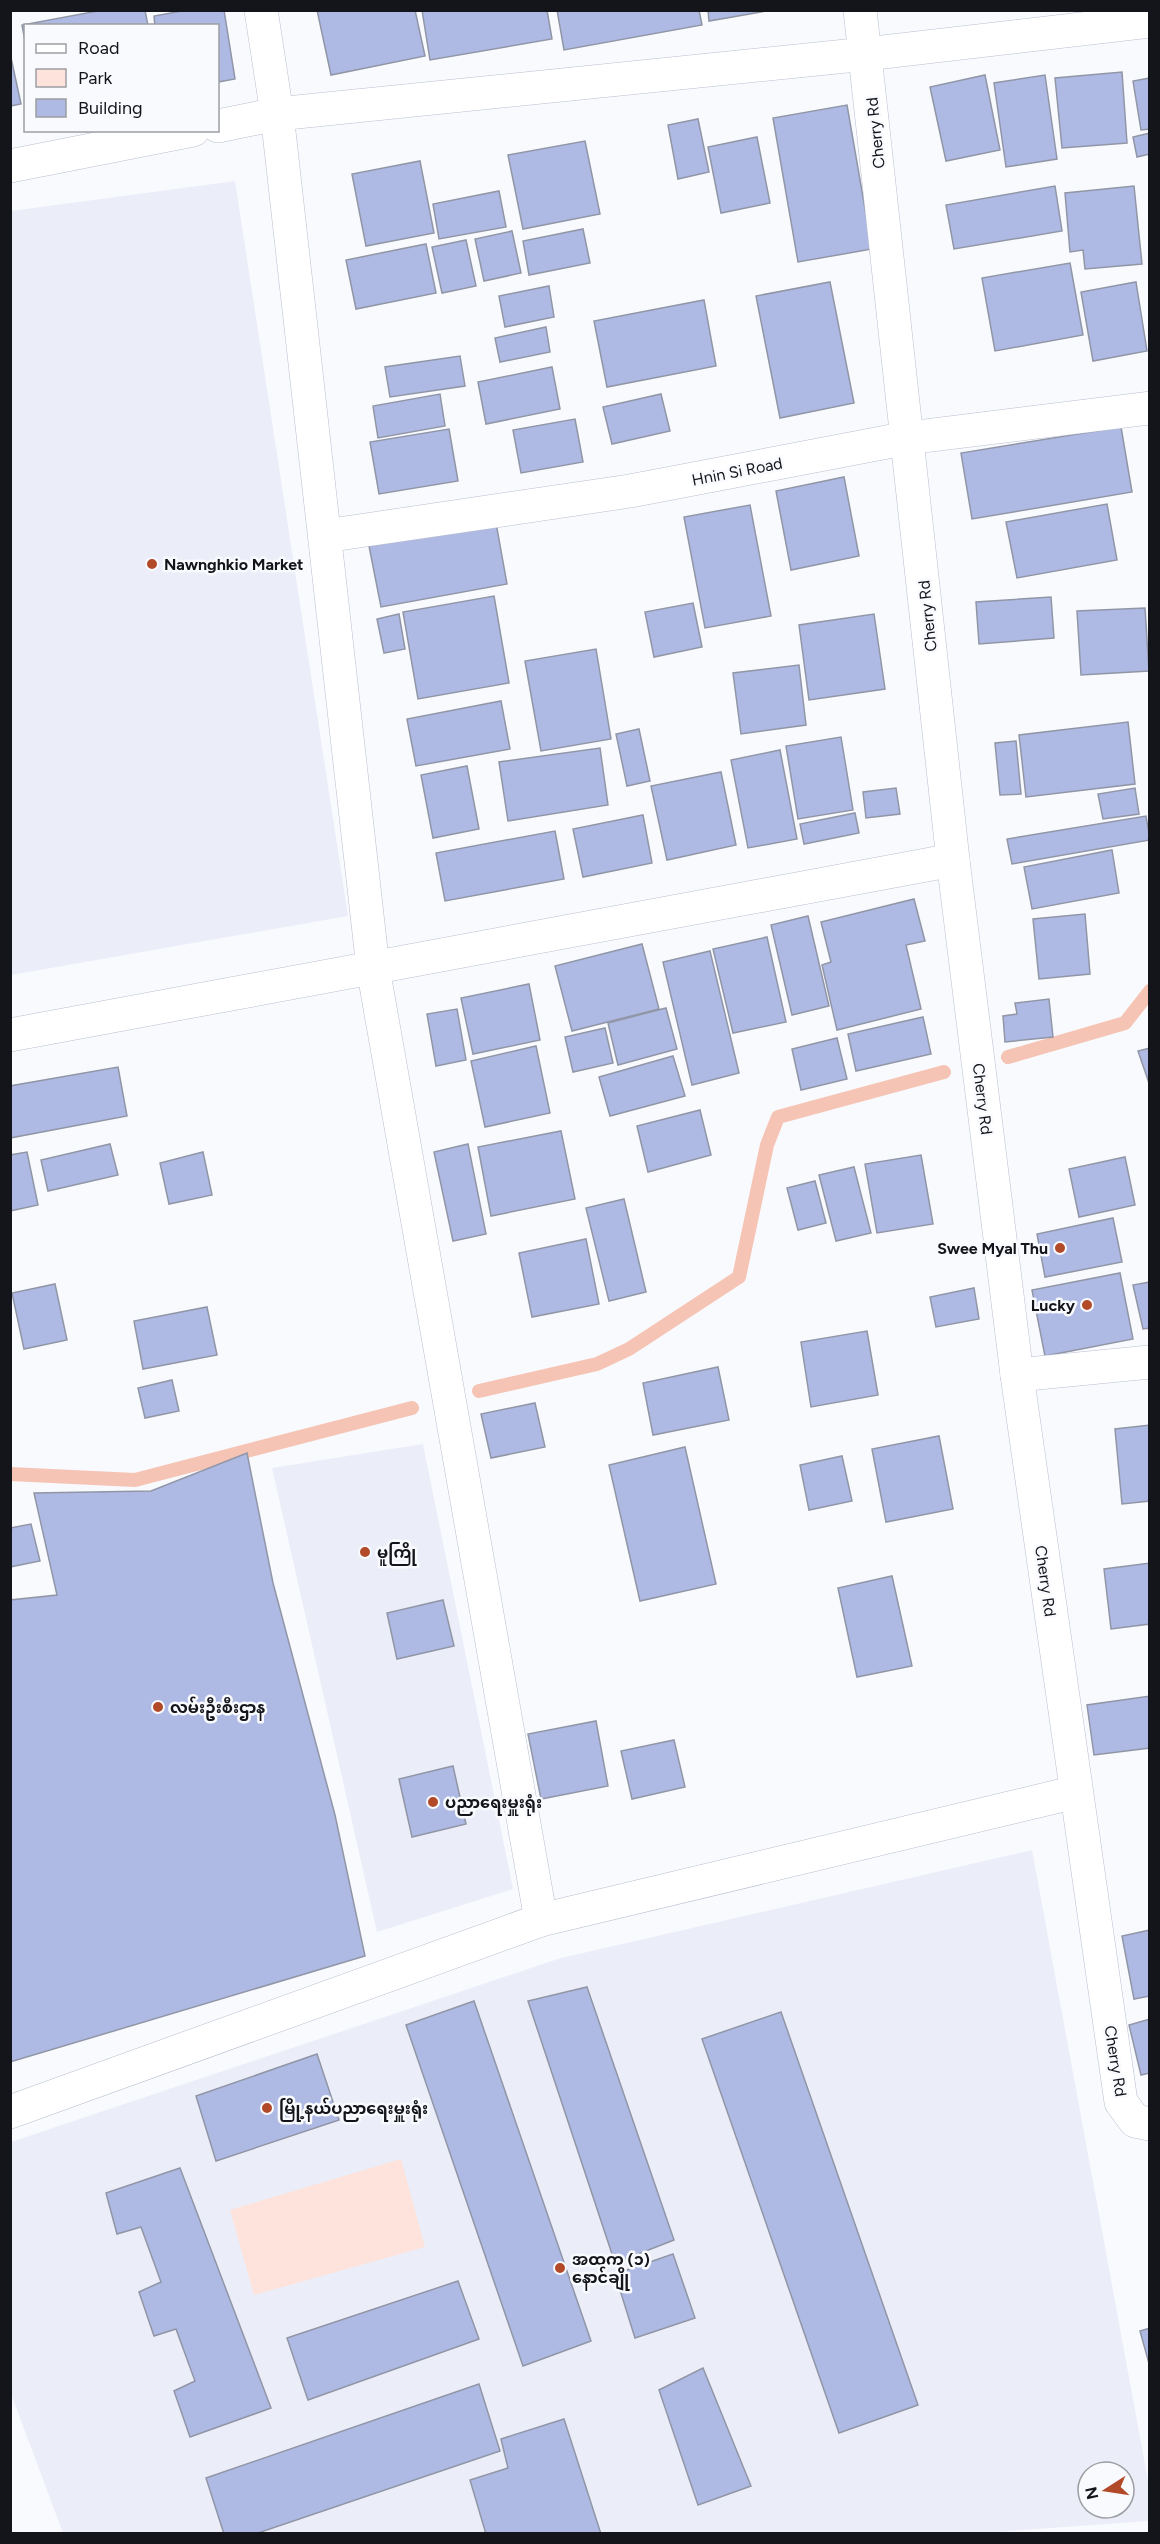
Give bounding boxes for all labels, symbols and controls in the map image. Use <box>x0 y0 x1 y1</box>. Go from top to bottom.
legend <box>24 24 219 132</box>
text: Road <box>78 37 119 59</box>
text: Park <box>78 67 113 89</box>
street label: Cherry Rd <box>862 96 889 170</box>
text: Building <box>78 97 143 119</box>
street label: Hnin Si Road <box>690 453 784 490</box>
place label: Nawnghkio Market <box>164 555 304 574</box>
marker: Nawnghkio Market <box>145 557 159 571</box>
street label: Cherry Rd <box>914 579 941 653</box>
street label: Cherry Rd <box>969 1062 996 1136</box>
place label: Swee Myal Thu <box>937 1239 1048 1258</box>
marker: Swee Myal Thu <box>1053 1241 1067 1255</box>
place label: Lucky <box>1031 1296 1076 1315</box>
marker: Lucky <box>1080 1298 1094 1312</box>
place label: မူကြို <box>377 1542 417 1566</box>
street label: Cherry Rd <box>1031 1544 1060 1618</box>
marker: မူကြို <box>358 1545 372 1559</box>
place label: လမ်းဦးစီးဌာန <box>170 1696 265 1721</box>
marker: လမ်းဦးစီးဌာန <box>151 1700 165 1714</box>
place label: ပညာရေးမှူးရုံး <box>445 1793 542 1816</box>
marker: ပညာရေးမှူးရုံး <box>426 1795 440 1809</box>
street label: Cherry Rd <box>1101 2024 1131 2098</box>
place label: မြို့နယ်ပညာရေးမှူးရုံး <box>279 2097 428 2122</box>
marker: မြို့နယ်ပညာရေးမှူးရုံး <box>260 2101 274 2115</box>
place label: အထက (၁) နောင်ချို <box>572 2250 650 2291</box>
marker: အထက (၁) နောင်ချို <box>553 2261 567 2275</box>
north arrow <box>1076 2460 1136 2520</box>
text: N <box>1081 2485 1102 2501</box>

